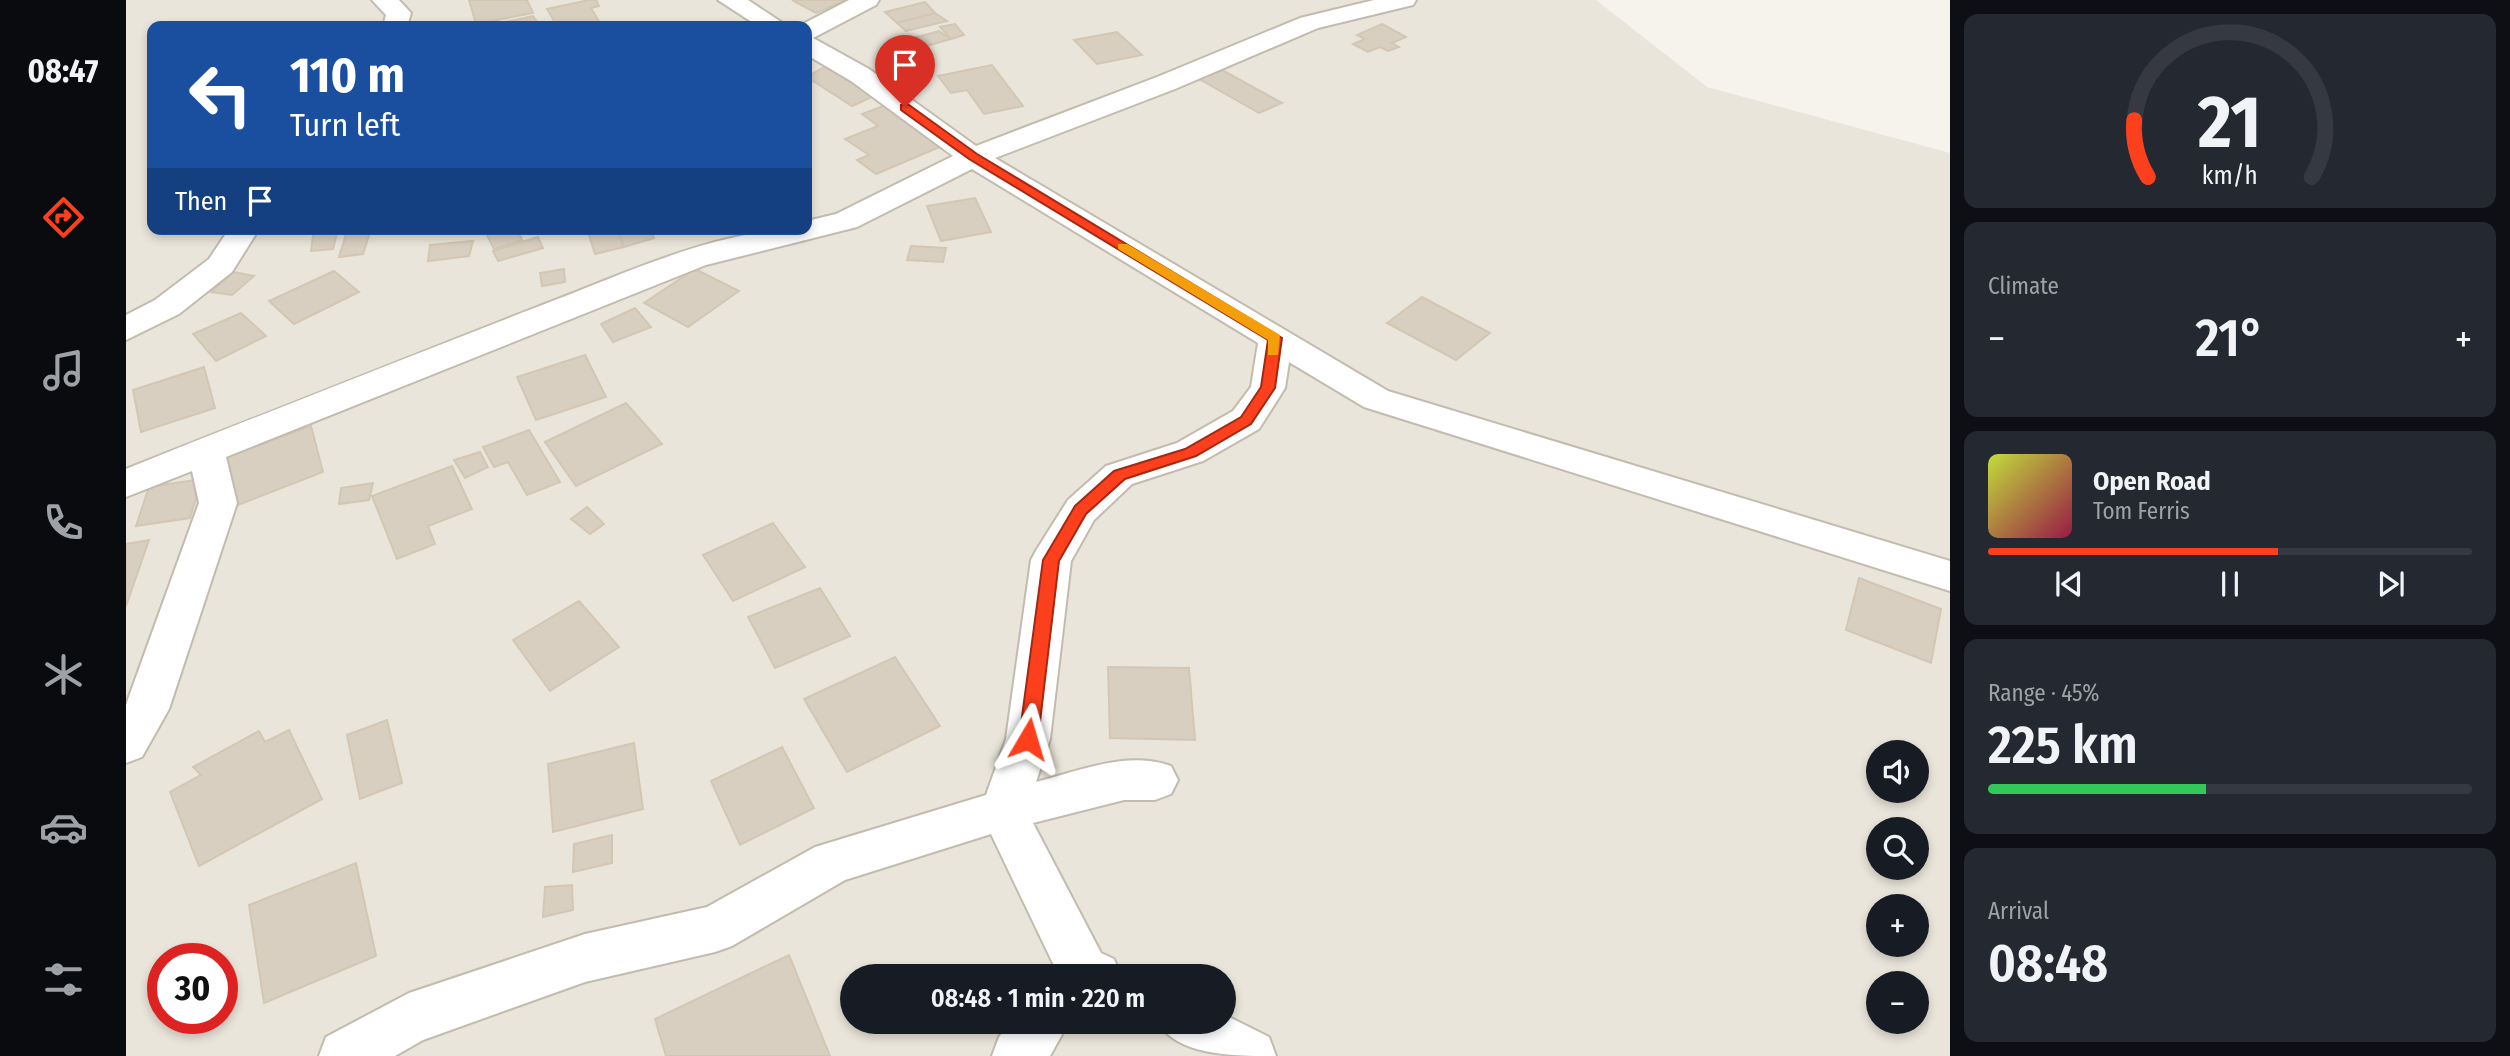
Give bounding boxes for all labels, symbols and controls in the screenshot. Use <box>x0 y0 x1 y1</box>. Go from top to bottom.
pin <box>875 35 935 107</box>
text: 110 m <box>290 46 405 105</box>
icon: arrive <box>886 46 924 84</box>
icon: left <box>175 49 266 140</box>
text: 08:47 <box>28 52 98 90</box>
text: 21 <box>2197 80 2262 167</box>
text: Turn left <box>290 106 400 144</box>
text: km/h <box>2202 161 2258 191</box>
icon: arrive <box>241 182 279 220</box>
text: Then <box>175 186 227 217</box>
icon: directions <box>39 193 88 242</box>
text: Climate <box>1988 272 2059 300</box>
text: 21° <box>2195 307 2264 370</box>
text: − <box>1988 316 2005 362</box>
text: + <box>2455 316 2472 362</box>
icon: music <box>39 346 88 395</box>
text: Open Road <box>2093 466 2211 497</box>
text: Tom Ferris <box>2093 497 2190 525</box>
icon: phone <box>39 498 88 547</box>
icon: previous <box>2050 565 2088 603</box>
icon: pause <box>2211 565 2249 603</box>
icon: next <box>2372 565 2410 603</box>
icon: climate <box>39 650 88 699</box>
text: Range · 45% <box>1988 679 2099 707</box>
position arrow <box>991 702 1065 776</box>
text: 225 km <box>1988 714 2138 777</box>
map controls <box>1866 740 1929 1034</box>
button: sound <box>1866 740 1929 803</box>
icon: car <box>39 803 88 852</box>
button: search <box>1866 817 1929 880</box>
button: + <box>1866 894 1929 957</box>
text: Arrival <box>1988 897 2049 925</box>
text: 08:48 <box>1988 932 2108 995</box>
speed limit sign: 30 <box>147 943 238 1034</box>
icon: filters <box>39 955 88 1004</box>
button: − <box>1866 971 1929 1034</box>
text: 08:48 · 1 min · 220 m <box>931 983 1145 1014</box>

